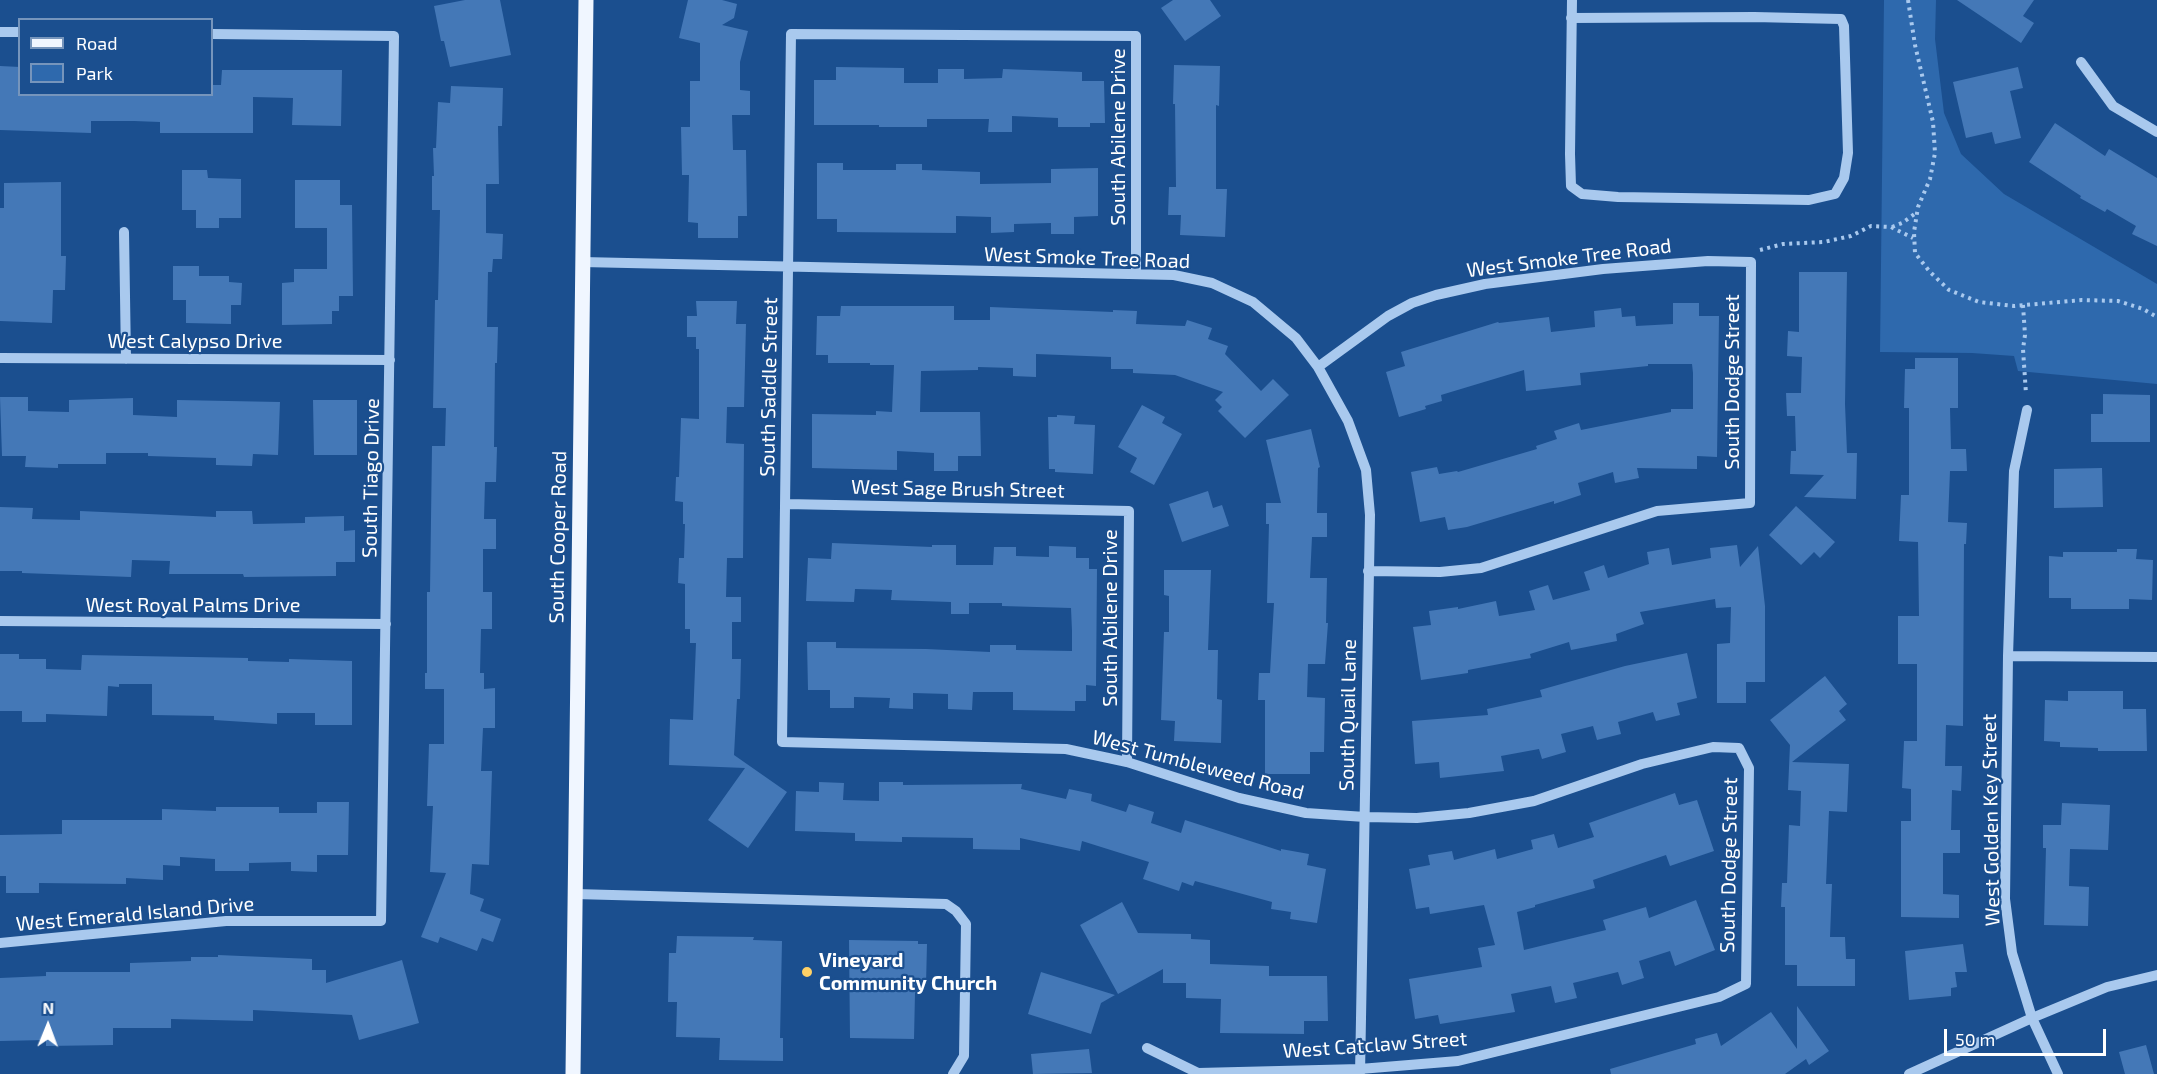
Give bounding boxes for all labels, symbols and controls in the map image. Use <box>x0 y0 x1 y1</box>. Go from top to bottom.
legend <box>18 18 213 96</box>
text: Road <box>76 32 117 54</box>
street label: South Abilene Drive <box>1106 48 1130 226</box>
text: Park <box>76 62 113 84</box>
street label: West Smoke Tree Road <box>1465 234 1673 282</box>
street label: West Smoke Tree Road <box>984 242 1190 274</box>
street label: South Dodge Street <box>1720 294 1744 470</box>
street label: South Saddle Street <box>755 297 783 477</box>
street label: West Calypso Drive <box>107 329 283 353</box>
street label: South Tiago Drive <box>358 398 384 558</box>
street label: South Cooper Road <box>544 450 572 624</box>
street label: West Sage Brush Street <box>851 475 1065 503</box>
street label: South Abilene Drive <box>1098 529 1122 707</box>
street label: West Royal Palms Drive <box>85 593 301 617</box>
street label: South Quail Lane <box>1335 639 1361 791</box>
street label: West Golden Key Street <box>1977 714 2005 926</box>
street label: West Tumbleweed Road <box>1089 725 1307 805</box>
street label: South Dodge Street <box>1715 777 1743 953</box>
street label: West Emerald Island Drive <box>15 892 255 936</box>
place label: Vineyard Community Church <box>819 948 997 995</box>
marker: Vineyard Community Church <box>800 965 814 979</box>
north arrow <box>18 996 78 1056</box>
text: N <box>42 998 54 1017</box>
scale bar <box>1947 1017 2109 1055</box>
street label: West Catclaw Street <box>1282 1027 1468 1063</box>
text: 50 m <box>1955 1028 1995 1050</box>

